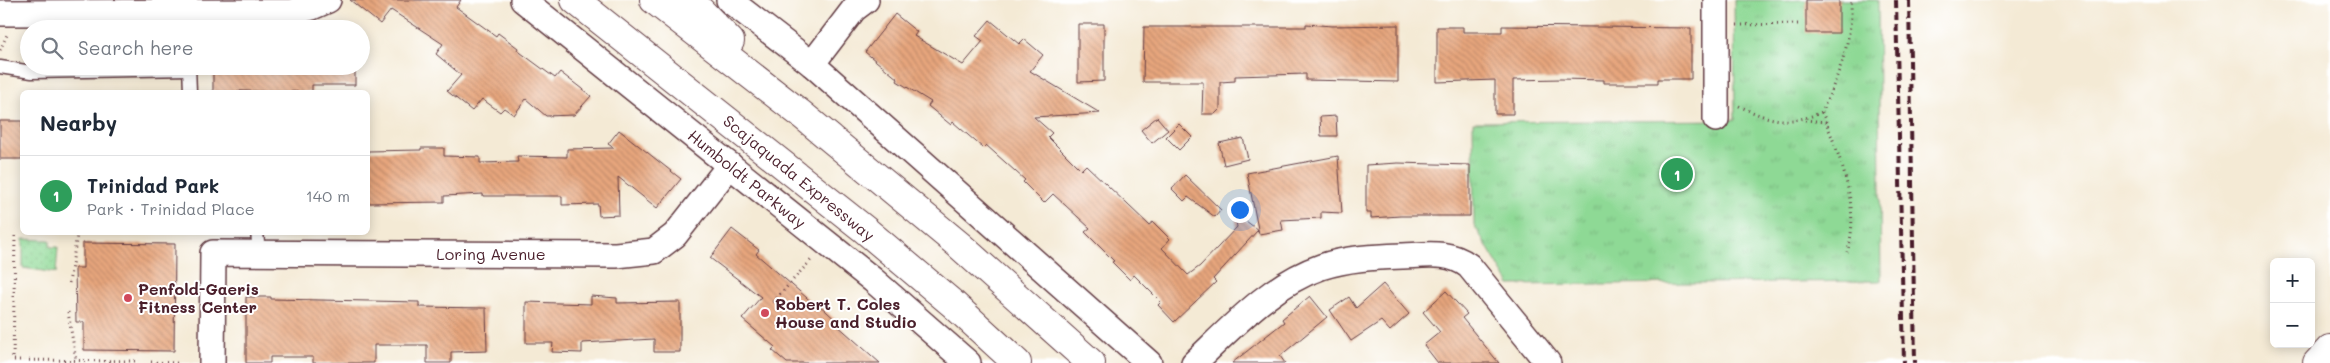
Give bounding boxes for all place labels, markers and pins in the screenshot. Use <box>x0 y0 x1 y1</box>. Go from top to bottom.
pin: 1 <box>1661 155 1693 193</box>
place label: Penfold-Gaeris Fitness Center <box>138 278 259 317</box>
marker: Penfold-Gaeris Fitness Center <box>122 292 134 304</box>
place label: Robert T. Coles House and Studio <box>775 293 917 332</box>
marker: Robert T. Coles House and Studio <box>759 307 771 319</box>

